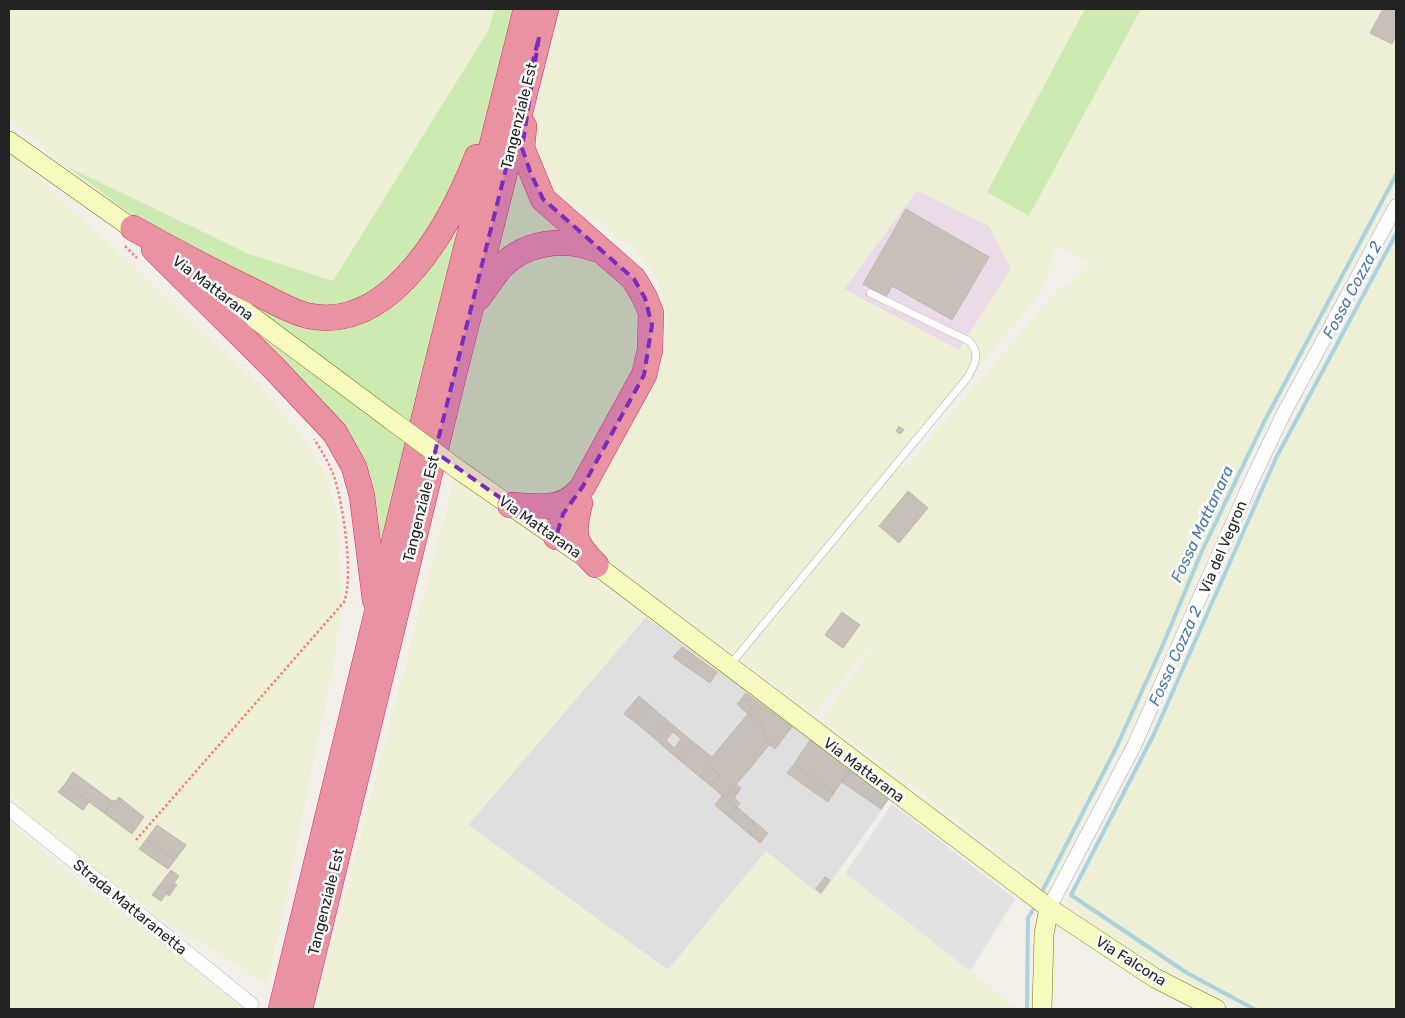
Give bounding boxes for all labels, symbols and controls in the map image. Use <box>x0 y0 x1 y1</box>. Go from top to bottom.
street label: Tangenziale Est <box>497 61 541 171</box>
water label: Fossa Cozza 2 <box>1319 238 1386 342</box>
street label: Via Mattarana <box>169 252 257 324</box>
street label: Tangenziale Est <box>399 454 443 564</box>
water label: Fossa Mattanara <box>1167 463 1237 585</box>
street label: Via Mattarana <box>495 492 585 562</box>
street label: Via del Vegron <box>1195 498 1251 596</box>
water label: Fossa Cozza 2 <box>1145 603 1206 709</box>
street label: Via Mattarana <box>820 734 908 806</box>
street label: Tangenziale Est <box>304 847 348 957</box>
street label: Strada Mattaranetta <box>69 856 191 958</box>
street label: Via Falcona <box>1092 932 1170 990</box>

